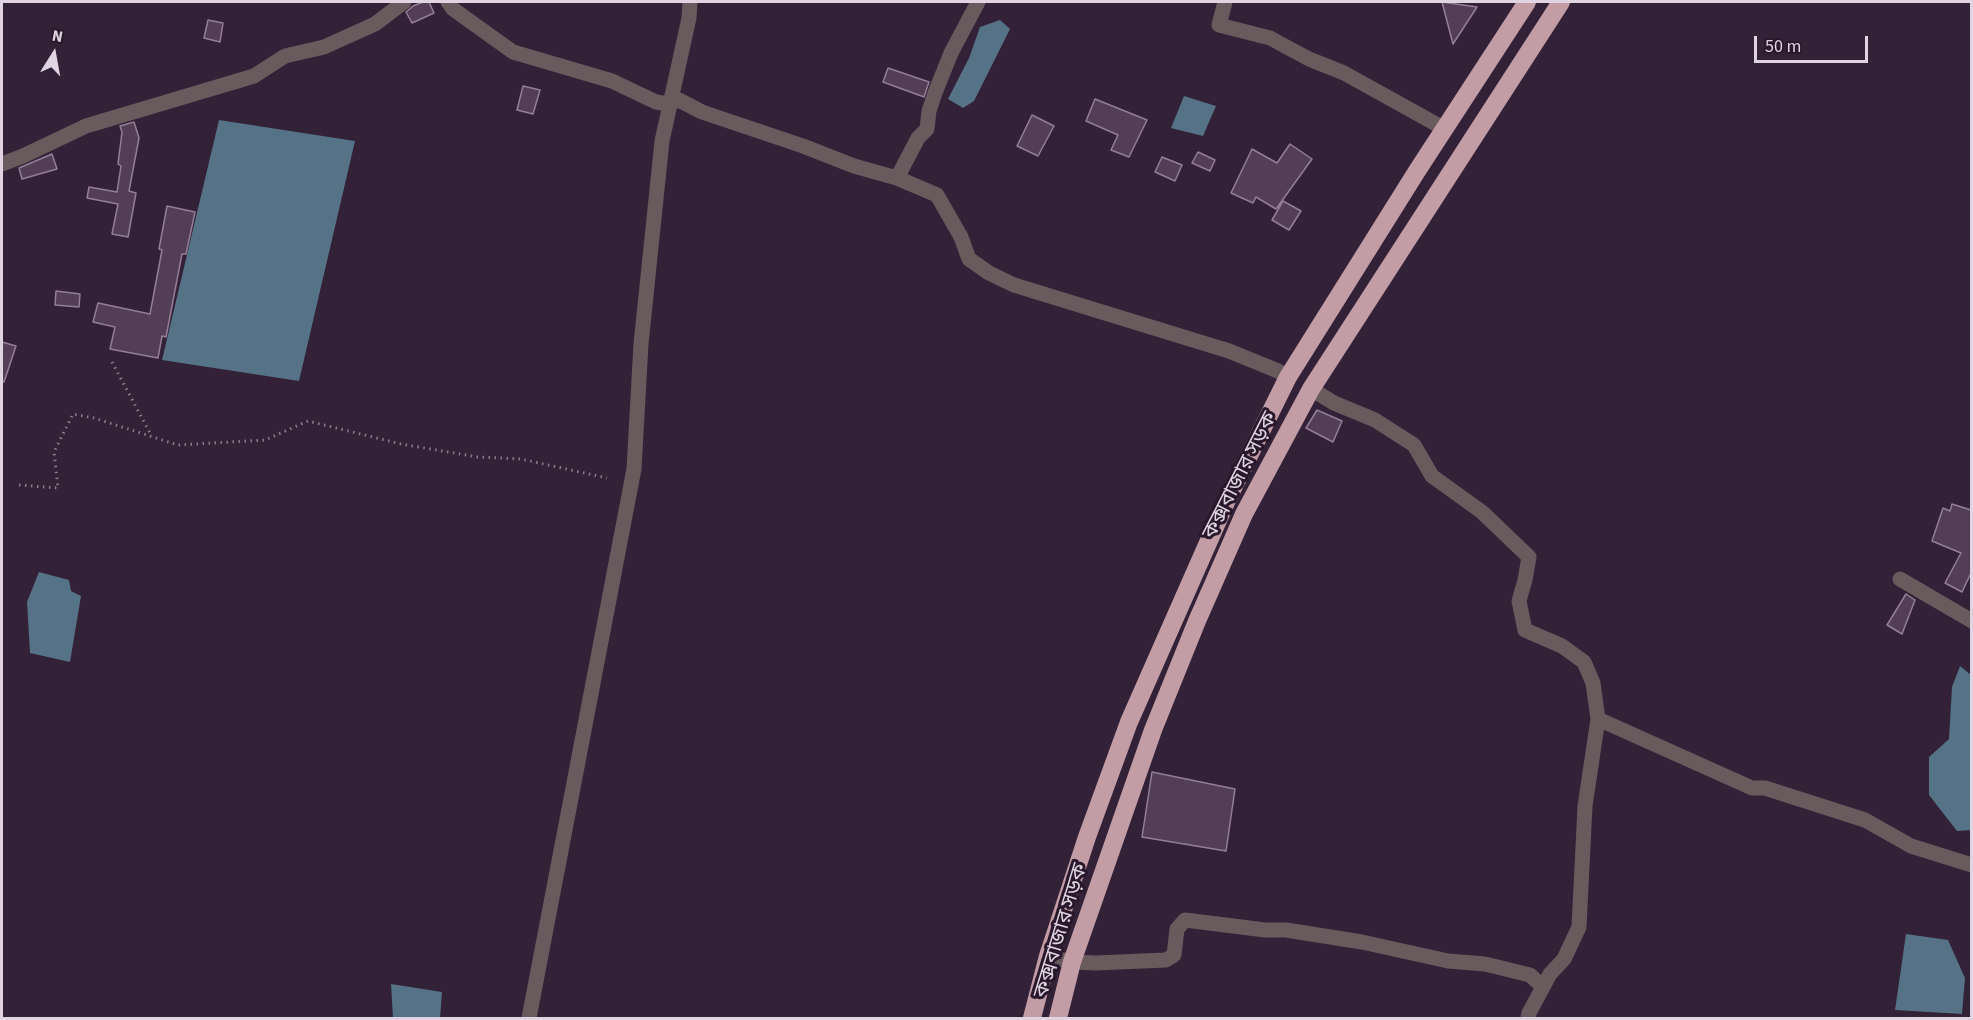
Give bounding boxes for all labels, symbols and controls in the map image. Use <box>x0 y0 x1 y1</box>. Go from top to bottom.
north arrow <box>24 24 84 84</box>
scale bar <box>1757 24 1871 62</box>
text: N <box>50 25 65 48</box>
text: 50 m <box>1765 34 1801 59</box>
street label: কক্সবাজার সড়ক <box>1198 408 1284 544</box>
street label: কক্সবাজার সড়ক <box>1030 861 1094 1001</box>

